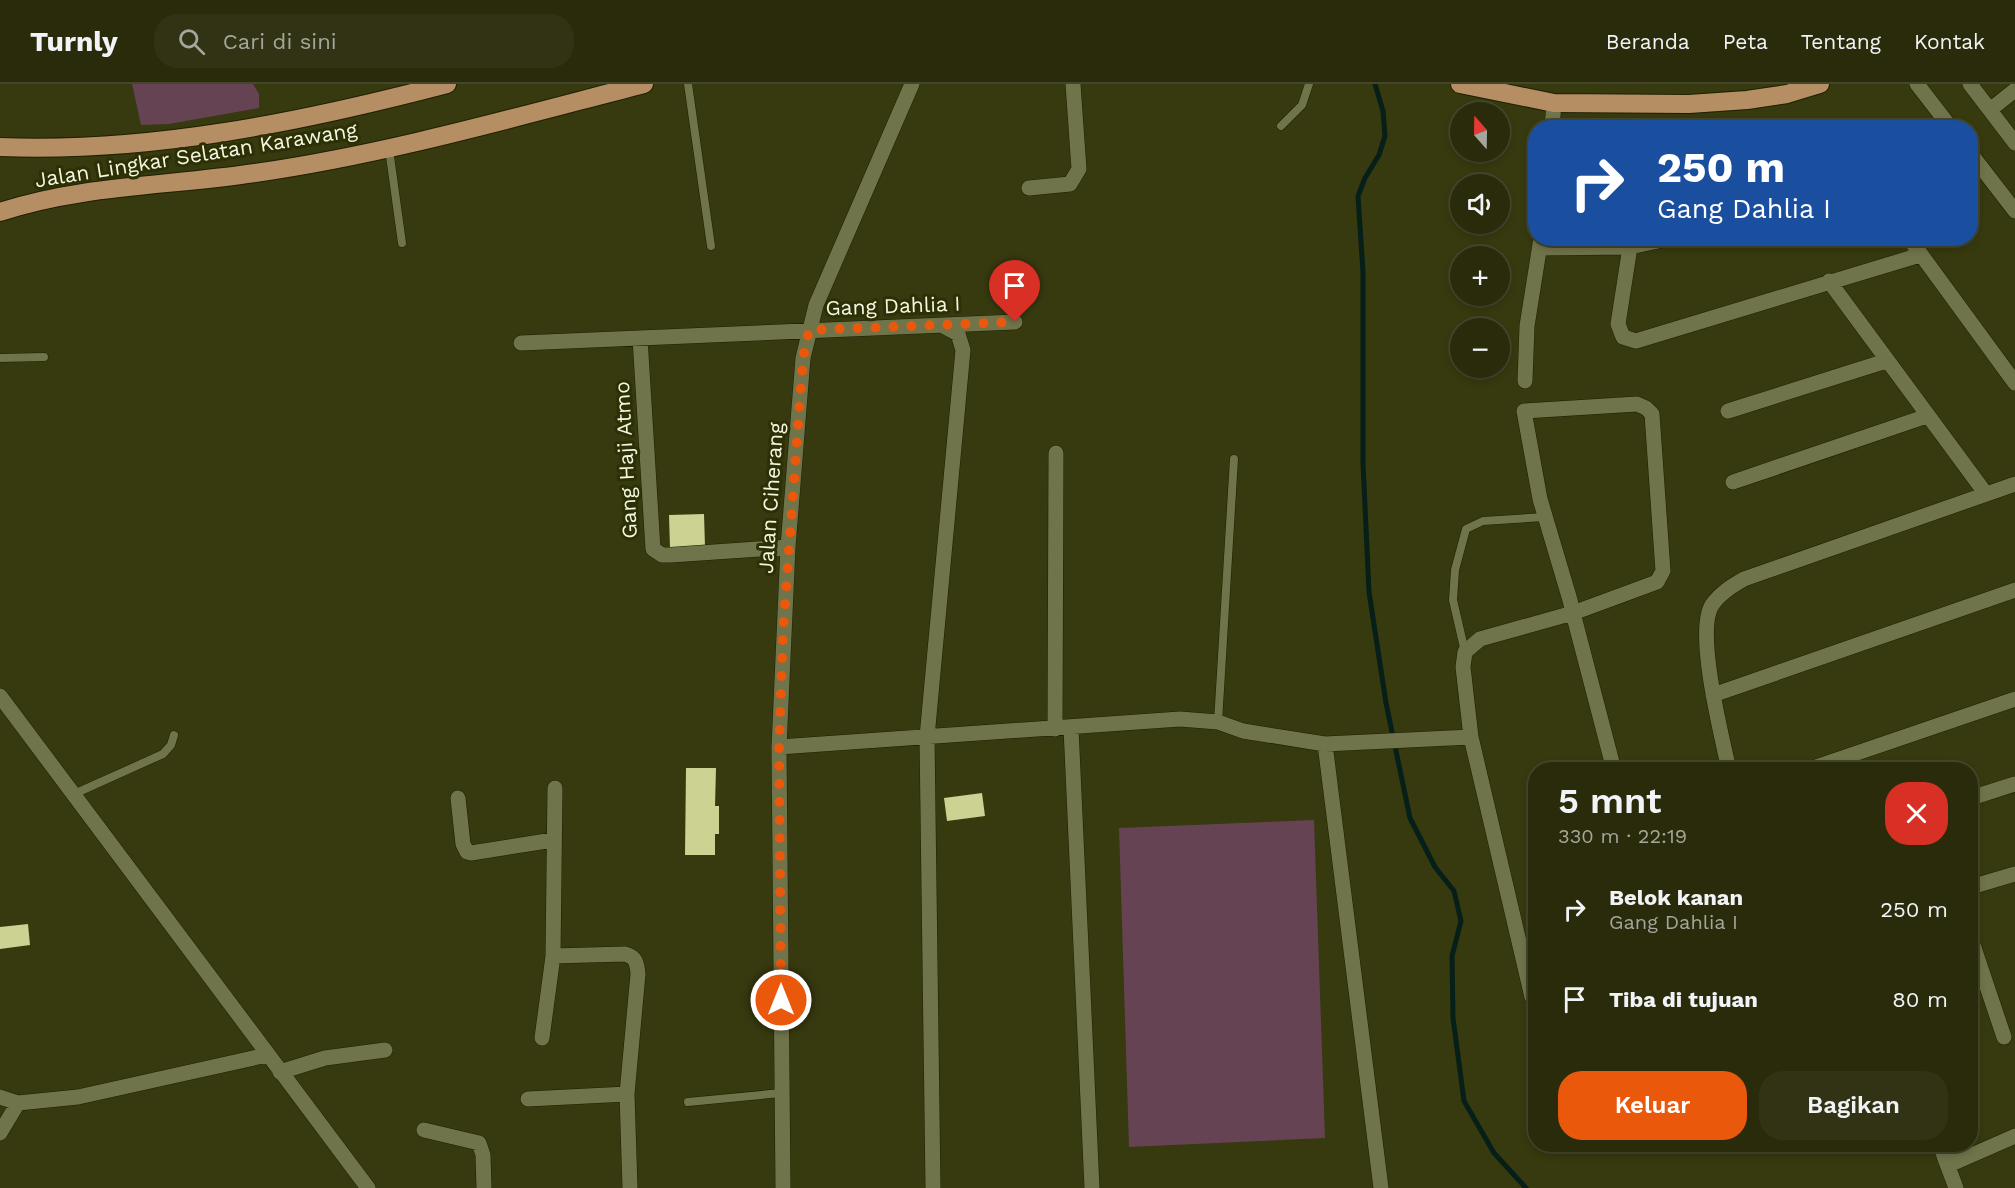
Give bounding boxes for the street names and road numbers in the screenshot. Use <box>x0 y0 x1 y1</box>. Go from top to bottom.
street label: Jalan Lingkar Selatan Karawang <box>33 117 360 192</box>
street label: Gang Dahlia I <box>825 291 961 320</box>
street label: Gang Haji Atmo <box>609 381 642 539</box>
street label: Jalan Ciherang <box>753 421 788 574</box>

